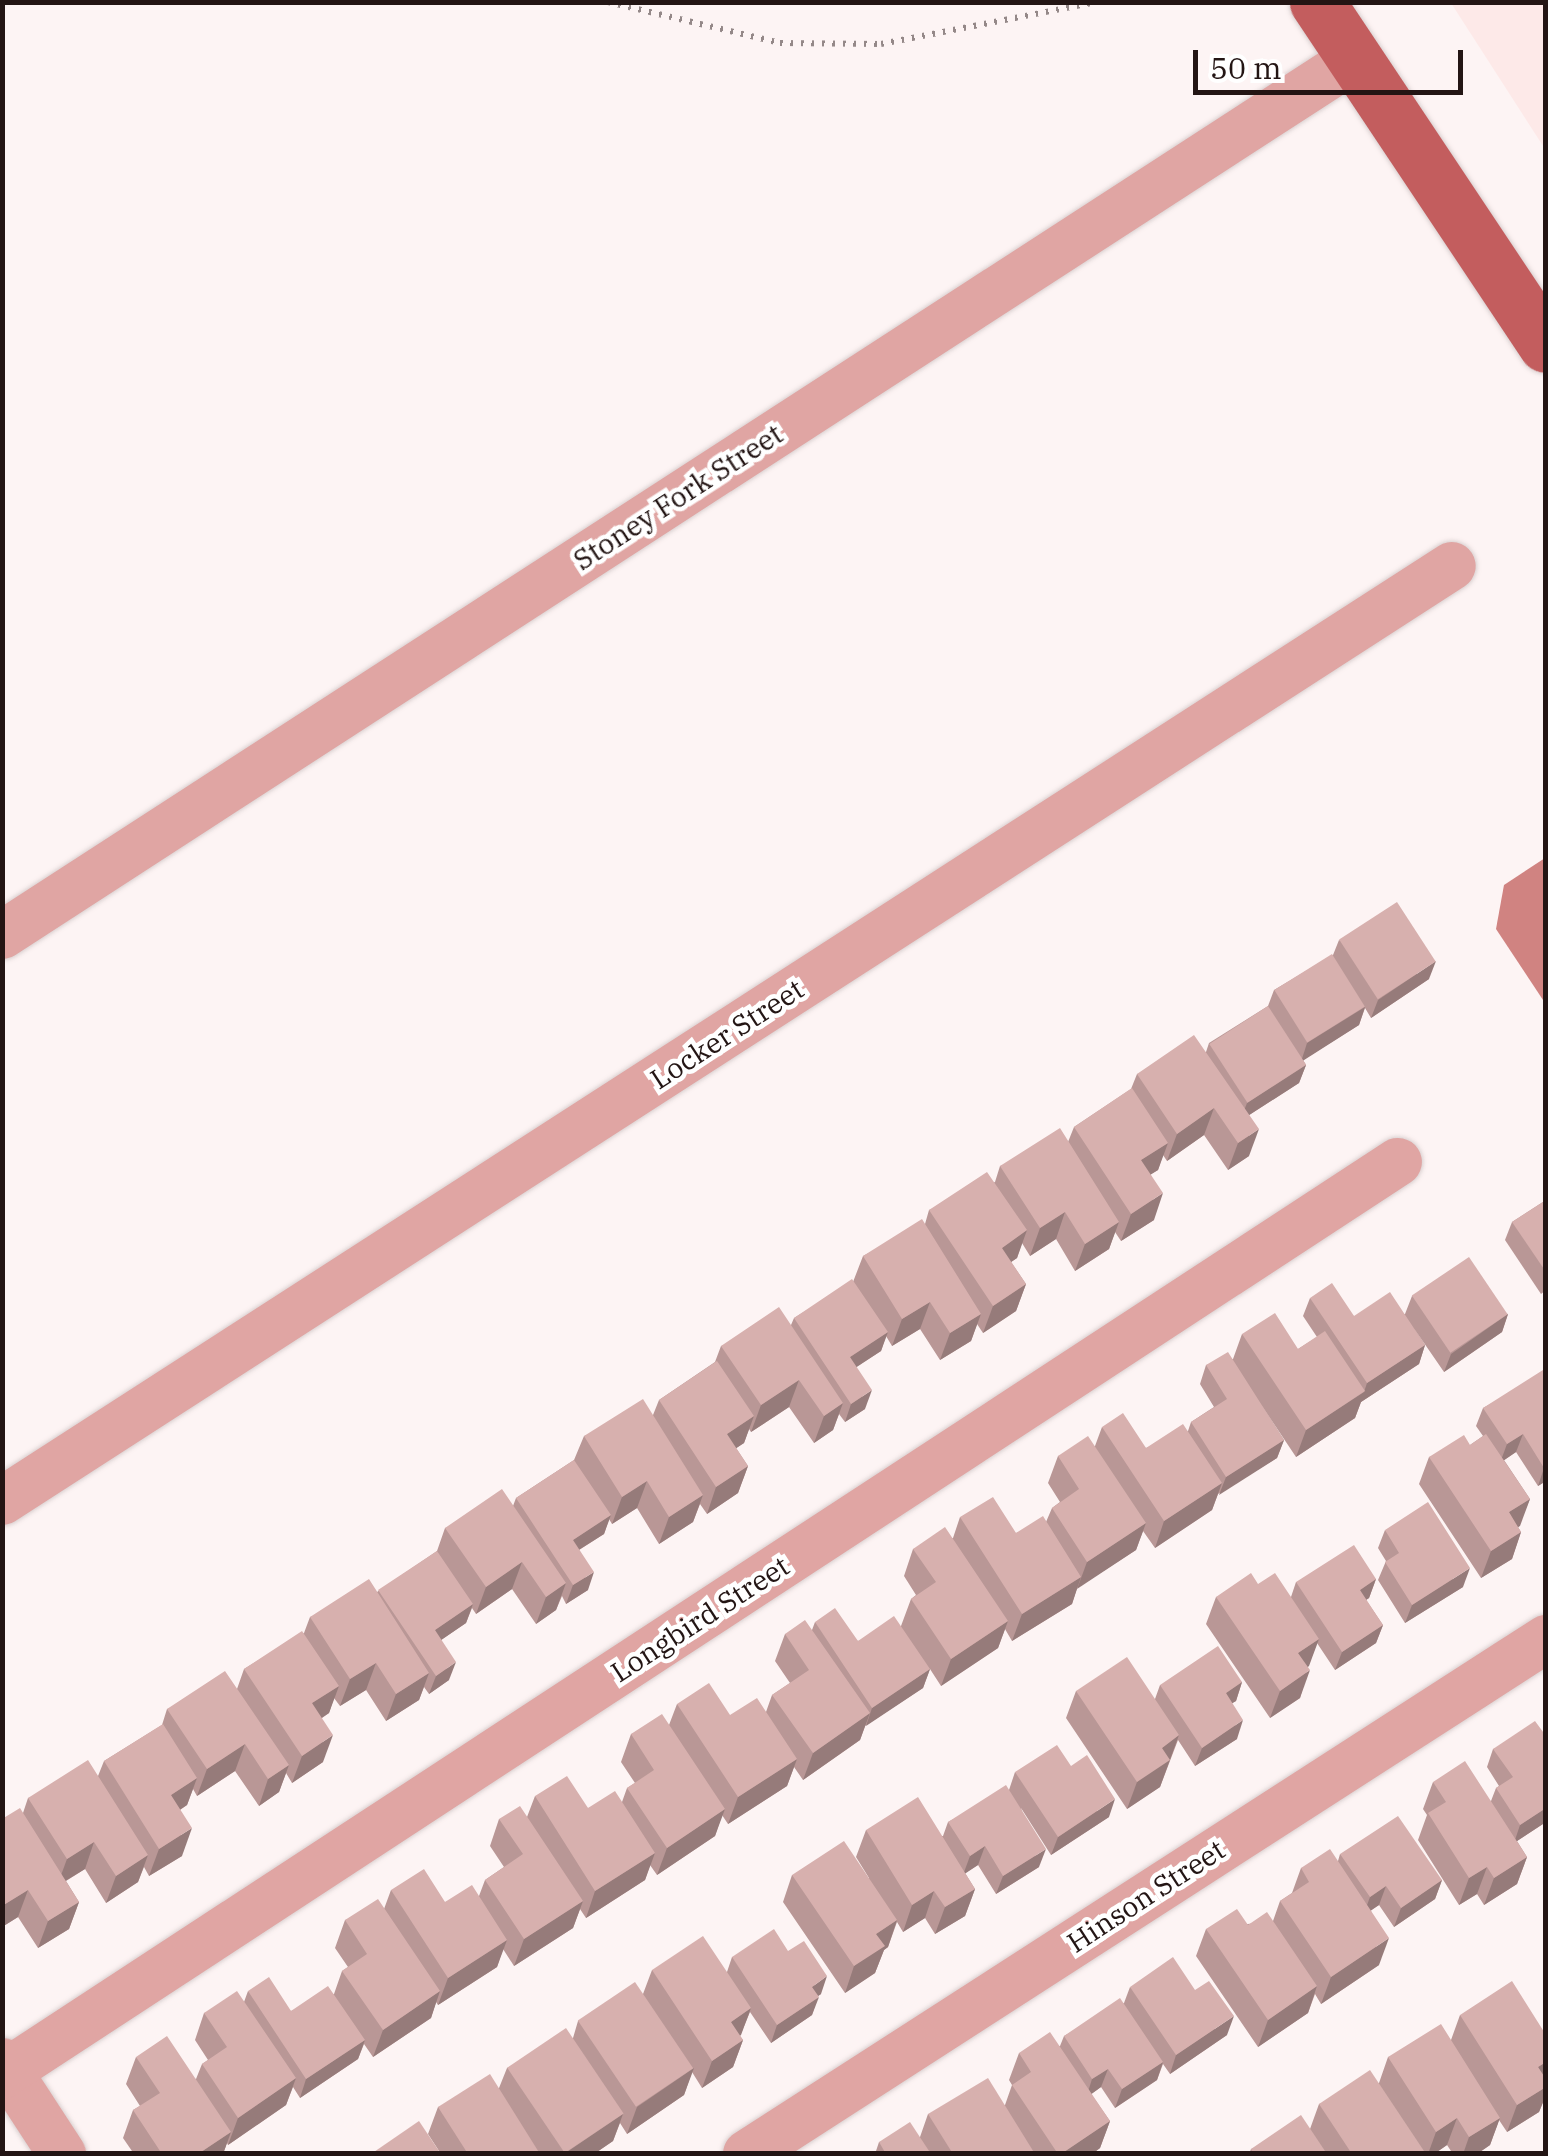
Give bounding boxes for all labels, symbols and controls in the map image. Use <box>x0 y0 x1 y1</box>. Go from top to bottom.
scale bar <box>1198 30 1468 92</box>
text: 50 m <box>1210 48 1282 87</box>
street label: Stoney Fork Street <box>567 417 789 577</box>
street label: Locker Street <box>644 972 810 1096</box>
street label: Longbird Street <box>605 1549 795 1689</box>
street label: Hinson Street <box>1061 1833 1231 1959</box>

